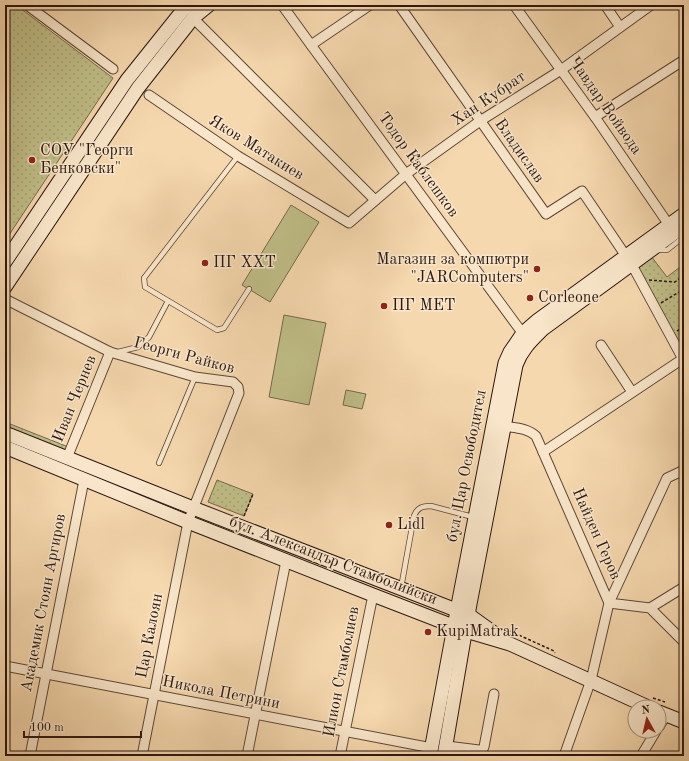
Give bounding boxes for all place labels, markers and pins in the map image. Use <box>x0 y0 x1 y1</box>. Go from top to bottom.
place label: СОУ "Георги Бенковски" <box>40 143 133 177</box>
marker: СОУ "Георги Бенковски" <box>27 155 37 165</box>
place label: Магазин за компютри "JARComputers" <box>376 252 529 286</box>
place label: ПГ ХХТ <box>213 255 276 271</box>
marker: ПГ ХХТ <box>200 258 210 268</box>
marker: Магазин за компютри "JARComputers" <box>532 264 542 274</box>
place label: Corleone <box>538 290 599 306</box>
marker: Corleone <box>525 293 535 303</box>
place label: ПГ МЕТ <box>392 298 455 314</box>
marker: ПГ МЕТ <box>379 301 389 311</box>
place label: Lidl <box>397 517 425 533</box>
marker: Lidl <box>384 520 394 530</box>
place label: KupiMatrak <box>436 624 519 640</box>
marker: KupiMatrak <box>423 627 433 637</box>

